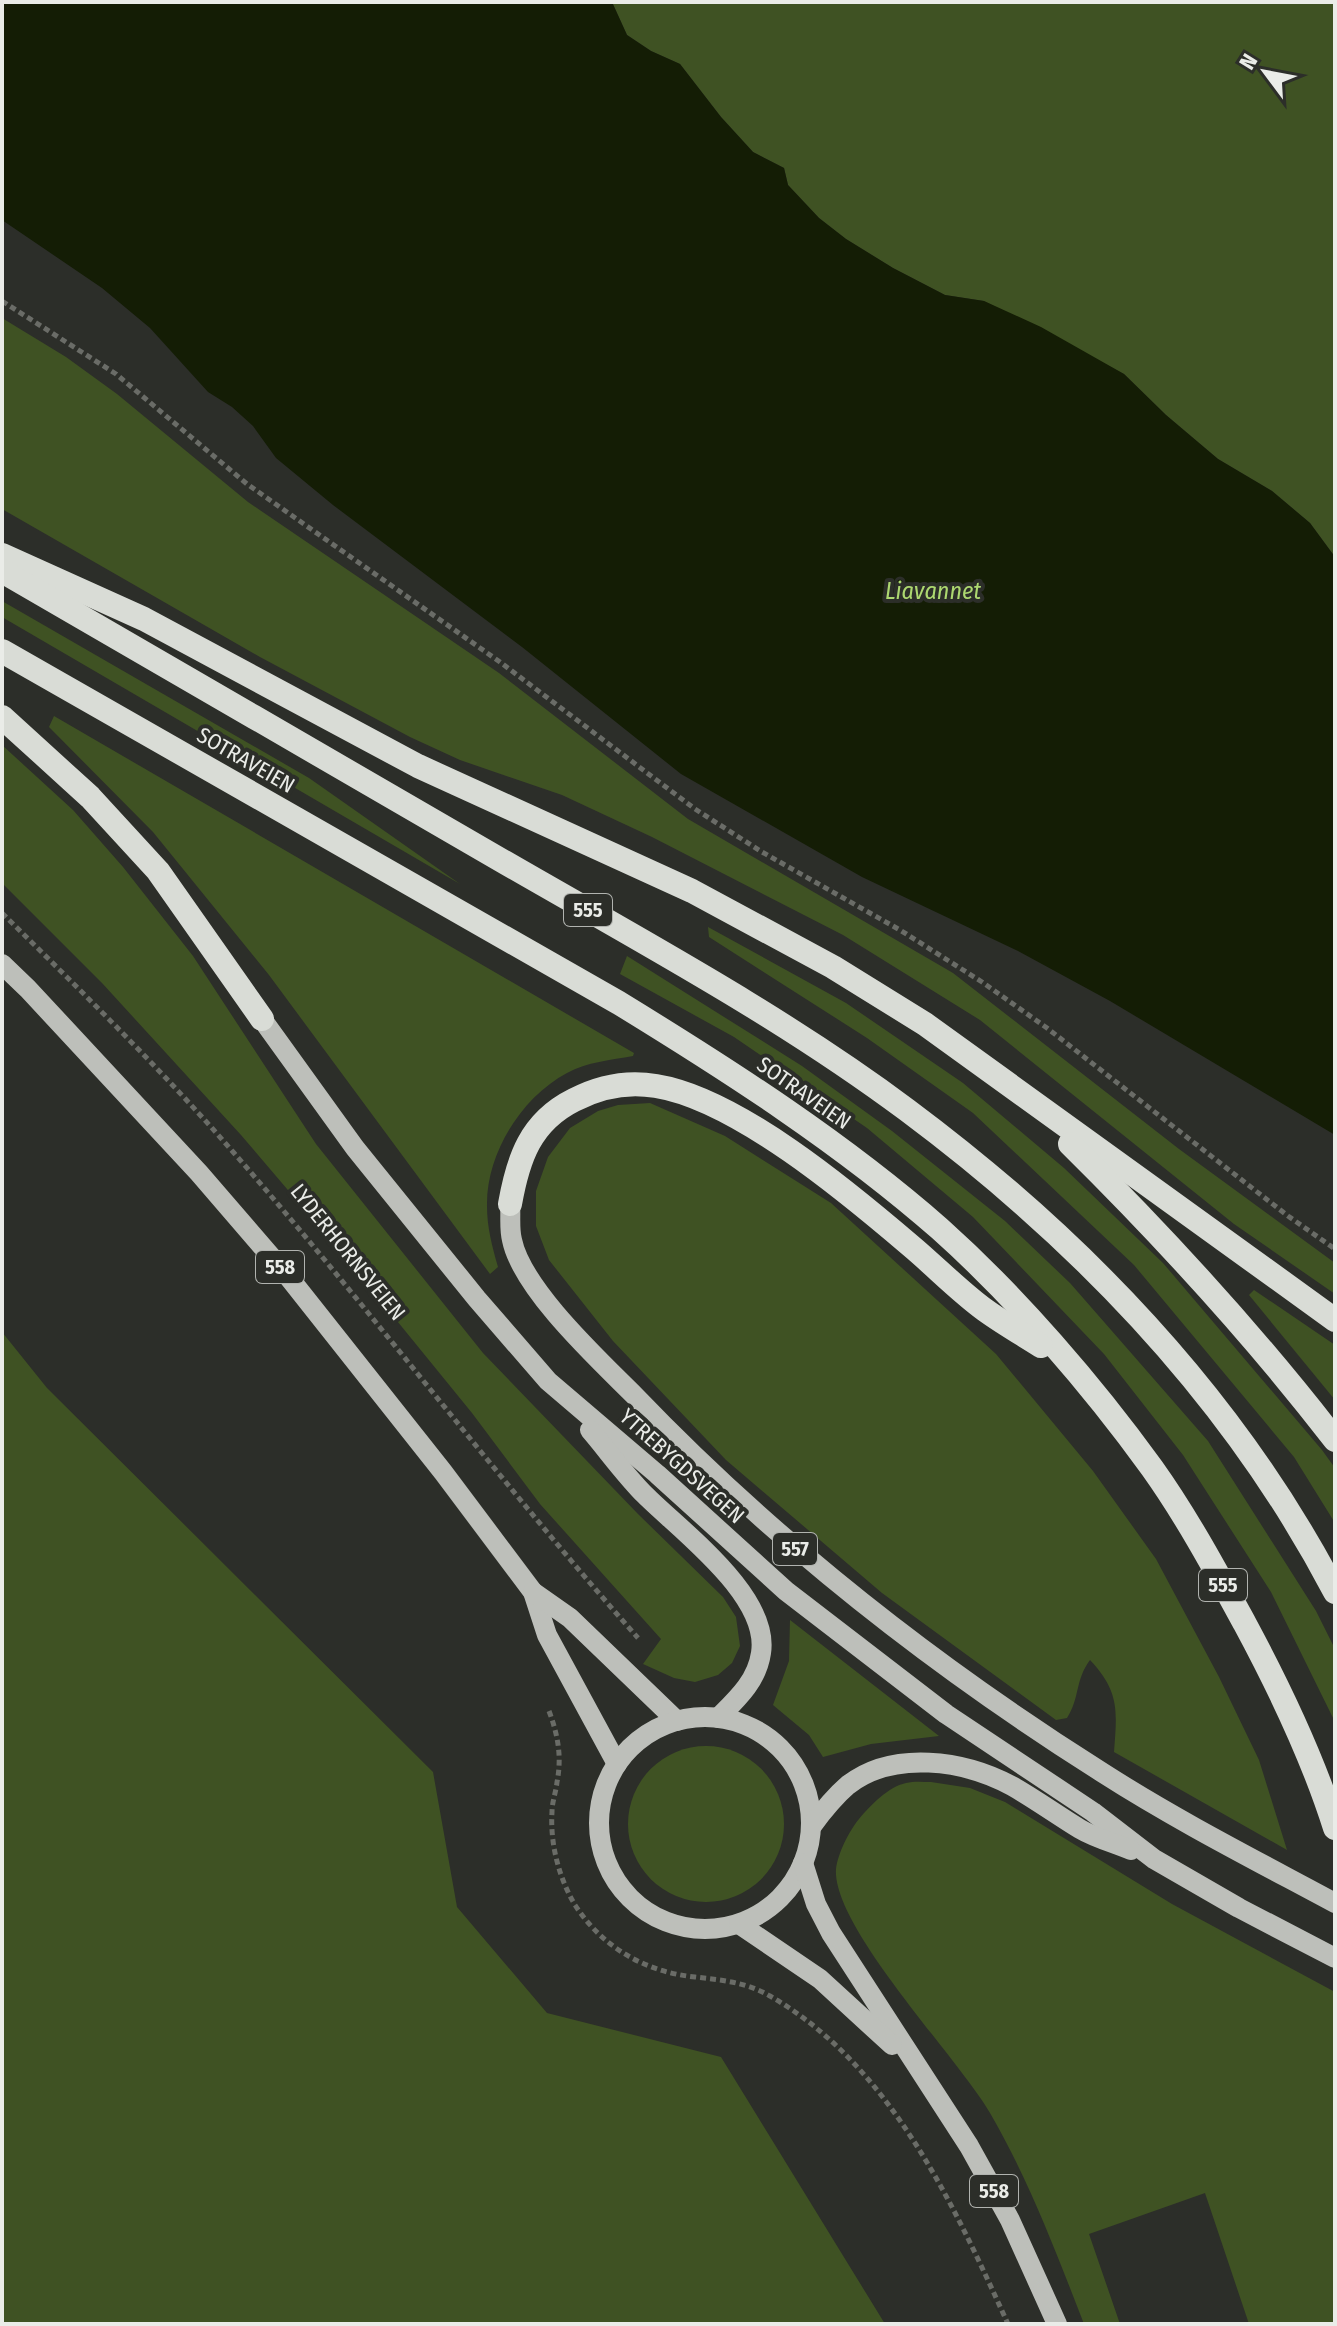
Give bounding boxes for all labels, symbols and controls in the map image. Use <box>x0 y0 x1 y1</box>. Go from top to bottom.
north arrow <box>1225 32 1305 112</box>
text: N <box>1234 49 1263 74</box>
water label: Liavannet <box>885 577 981 605</box>
street label: SOTRAVEIEN <box>192 721 300 799</box>
road number: 555 <box>564 894 612 926</box>
street label: SOTRAVEIEN <box>752 1051 856 1135</box>
street label: LYDERHORNSVEIEN <box>285 1178 411 1326</box>
road number: 558 <box>256 1251 304 1283</box>
street label: YTREBYGDSVEGEN <box>614 1403 750 1529</box>
road number: 557 <box>773 1533 817 1565</box>
road number: 555 <box>1199 1569 1247 1601</box>
road number: 558 <box>970 2175 1018 2207</box>

